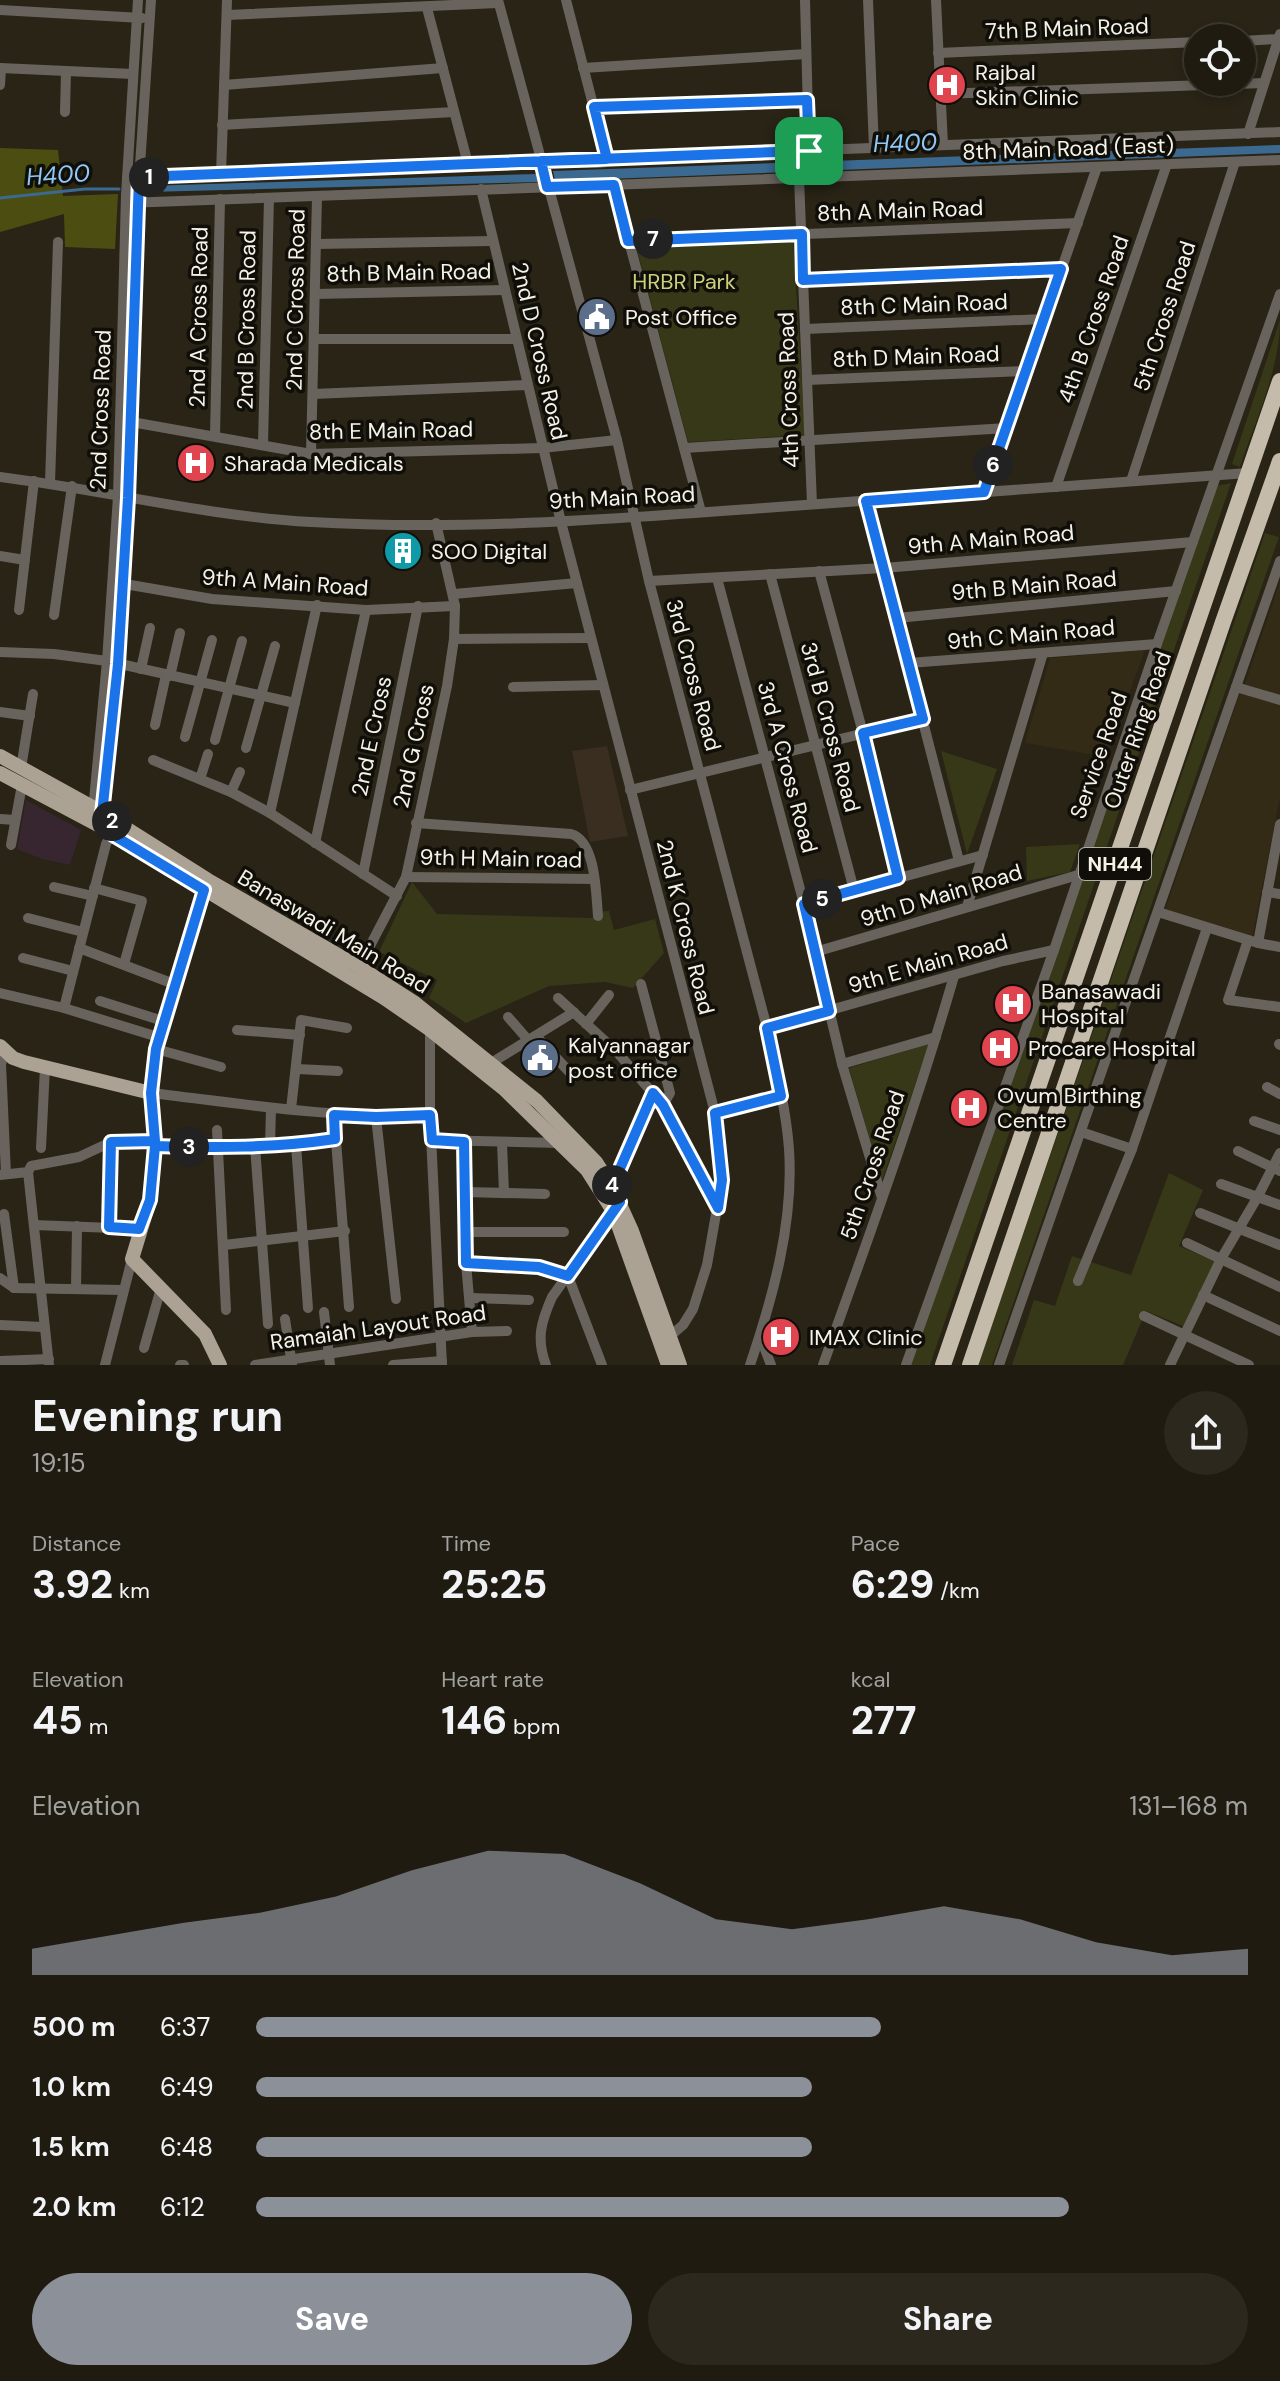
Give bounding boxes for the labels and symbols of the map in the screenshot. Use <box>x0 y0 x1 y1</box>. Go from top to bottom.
street label: 7th B Main Road <box>985 11 1149 46</box>
place label: Rajbal Skin Clinic <box>975 58 1079 112</box>
hospital icon: Rajbal Skin Clinic <box>926 64 968 106</box>
pin <box>775 117 843 185</box>
water label: H400 <box>872 126 937 159</box>
street label: 8th Main Road (East) <box>962 130 1174 167</box>
water label: H400 <box>25 157 91 192</box>
pin: 1 <box>129 157 169 197</box>
street label: 8th A Main Road <box>816 193 984 228</box>
street label: 2nd C Cross Road <box>279 209 312 391</box>
pin: 7 <box>633 219 673 259</box>
street label: 2nd A Cross Road <box>182 226 215 408</box>
street label: 2nd B Cross Road <box>230 230 263 410</box>
street label: 4th B Cross Road <box>1051 232 1136 407</box>
street label: 5th Cross Road <box>1127 237 1202 395</box>
street label: 8th B Main Road <box>326 257 492 288</box>
street label: 2nd D Cross Road <box>505 259 574 443</box>
park label: HRBR Park <box>632 267 736 296</box>
street label: 8th C Main Road <box>840 287 1008 322</box>
public building icon: Post Office <box>576 296 618 338</box>
place label: Post Office <box>625 303 737 332</box>
street label: 4th Cross Road <box>771 311 806 469</box>
street label: 2nd Cross Road <box>83 329 118 491</box>
street label: 8th D Main Road <box>832 339 1000 374</box>
street label: 8th E Main Road <box>309 415 473 446</box>
hospital icon: Sharada Medicals <box>175 442 217 484</box>
pin: 6 <box>973 445 1013 485</box>
place label: Sharada Medicals <box>224 449 404 478</box>
street label: 9th Main Road <box>548 479 696 516</box>
street label: 9th A Main Road <box>907 518 1075 561</box>
building icon: SOO Digital <box>382 530 424 572</box>
place label: SOO Digital <box>431 537 547 566</box>
street label: 9th A Main Road <box>201 562 369 603</box>
street label: 9th B Main Road <box>950 564 1118 607</box>
street label: 3rd Cross Road <box>659 596 728 754</box>
street label: 9th C Main Road <box>946 613 1116 656</box>
street label: 3rd B Cross Road <box>794 639 867 815</box>
street label: Outer Ring Road <box>1097 648 1178 813</box>
street label: 2nd E Cross <box>345 673 398 799</box>
street label: 3rd A Cross Road <box>751 678 824 856</box>
street label: 2nd G Cross <box>386 681 441 811</box>
street label: Service Road <box>1063 688 1134 822</box>
pin: 2 <box>92 801 132 841</box>
street label: 2nd K Cross Road <box>650 837 721 1018</box>
street label: 9th H Main road <box>419 843 583 874</box>
road number: NH44 <box>1079 848 1151 880</box>
street label: 9th D Main Road <box>857 857 1025 934</box>
street label: Banaswadi Main Road <box>232 863 435 1000</box>
pin: 5 <box>802 879 842 919</box>
street label: 9th E Main Road <box>845 927 1011 1000</box>
place label: Banasawadi Hospital <box>1041 977 1161 1031</box>
hospital icon: Banasawadi Hospital <box>992 983 1034 1025</box>
hospital icon: Procare Hospital <box>979 1027 1021 1069</box>
place label: Kalyannagar post office <box>568 1031 690 1085</box>
place label: Procare Hospital <box>1028 1034 1196 1063</box>
public building icon: Kalyannagar post office <box>519 1037 561 1079</box>
place label: Ovum Birthing Centre <box>997 1081 1142 1135</box>
street label: 5th Cross Road <box>833 1087 912 1244</box>
hospital icon: Ovum Birthing Centre <box>948 1087 990 1129</box>
pin: 3 <box>169 1127 209 1167</box>
pin: 4 <box>592 1165 632 1205</box>
street label: Ramaiah Layout Road <box>268 1298 488 1357</box>
hospital icon: IMAX Clinic <box>760 1316 802 1358</box>
place label: IMAX Clinic <box>809 1323 923 1352</box>

